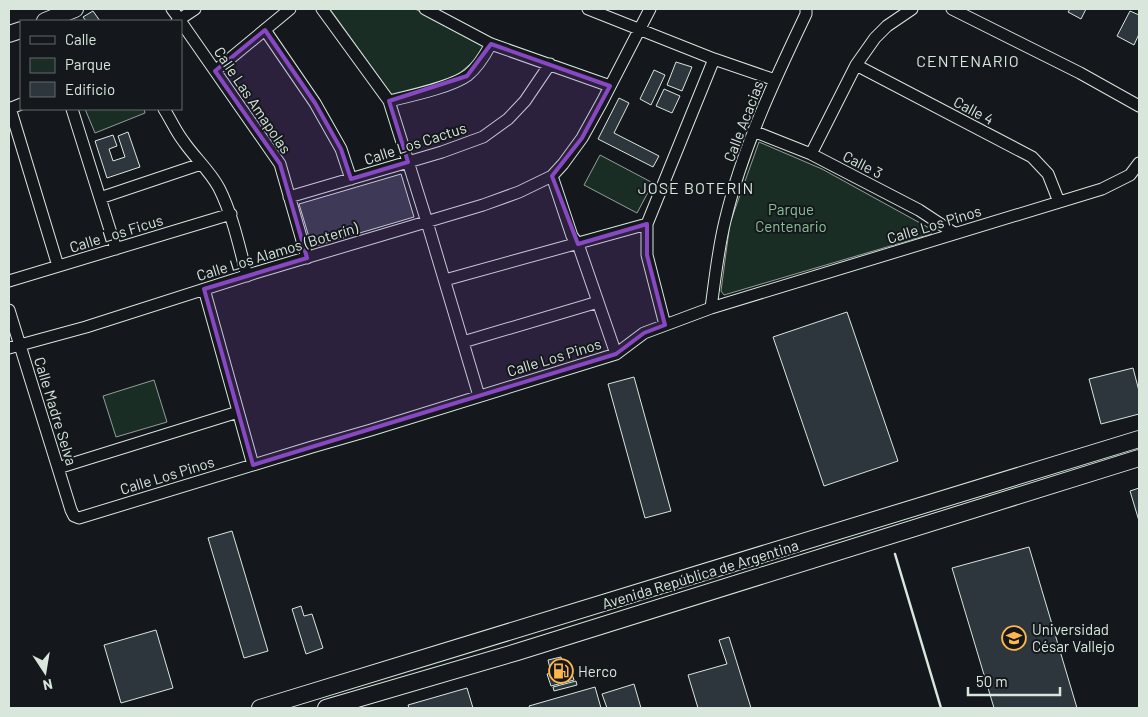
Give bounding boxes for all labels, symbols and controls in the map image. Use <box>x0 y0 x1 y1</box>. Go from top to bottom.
legend <box>20 20 182 110</box>
text: Calle <box>65 30 97 48</box>
street label: Calle Las Amapolas <box>211 43 295 157</box>
district label: CENTENARIO <box>916 51 1020 70</box>
text: Parque <box>65 55 111 73</box>
street label: Calle Acacias <box>719 78 767 164</box>
text: Edificio <box>65 80 115 98</box>
street label: Calle 4 <box>951 92 997 128</box>
street label: Calle Los Cactus <box>362 118 468 168</box>
street label: Calle 3 <box>840 146 886 182</box>
district label: JOSE BOTERIN <box>638 178 754 197</box>
park label: Parque Centenario <box>755 200 827 235</box>
street label: Calle Los Pinos <box>885 201 983 247</box>
street label: Calle Los Ficus <box>67 210 165 256</box>
street label: Calle Los Alamos (Boterín) <box>194 218 360 284</box>
street label: Calle Los Pinos <box>505 334 603 380</box>
street label: Calle Madre Selva <box>31 355 81 467</box>
street label: Calle Los Pinos <box>118 452 216 498</box>
street label: Avenida República de Argentina <box>600 536 800 612</box>
place label: Universidad César Vallejo <box>1032 620 1115 655</box>
school or university icon: Universidad César Vallejo <box>1001 625 1027 651</box>
north arrow <box>20 647 70 697</box>
fuel station icon: Herco <box>548 658 574 684</box>
place label: Herco <box>578 662 617 680</box>
scale bar <box>968 664 1060 696</box>
text: 50 m <box>976 672 1008 690</box>
text: N <box>41 676 54 694</box>

